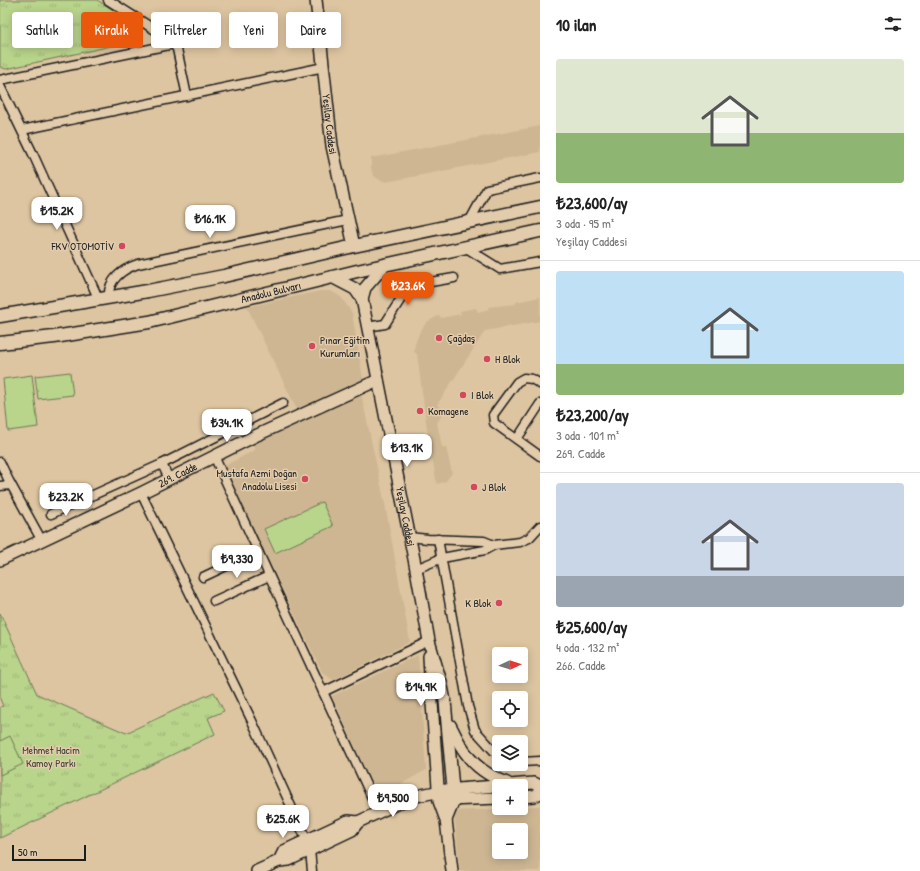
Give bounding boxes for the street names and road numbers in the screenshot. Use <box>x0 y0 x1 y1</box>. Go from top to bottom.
street label: Yeşilay Caddesi <box>319 93 341 156</box>
street label: Anadolu Bulvarı <box>239 278 302 306</box>
street label: 269. Cadde <box>156 459 200 490</box>
street label: Yeşilay Caddesi <box>393 486 418 548</box>

